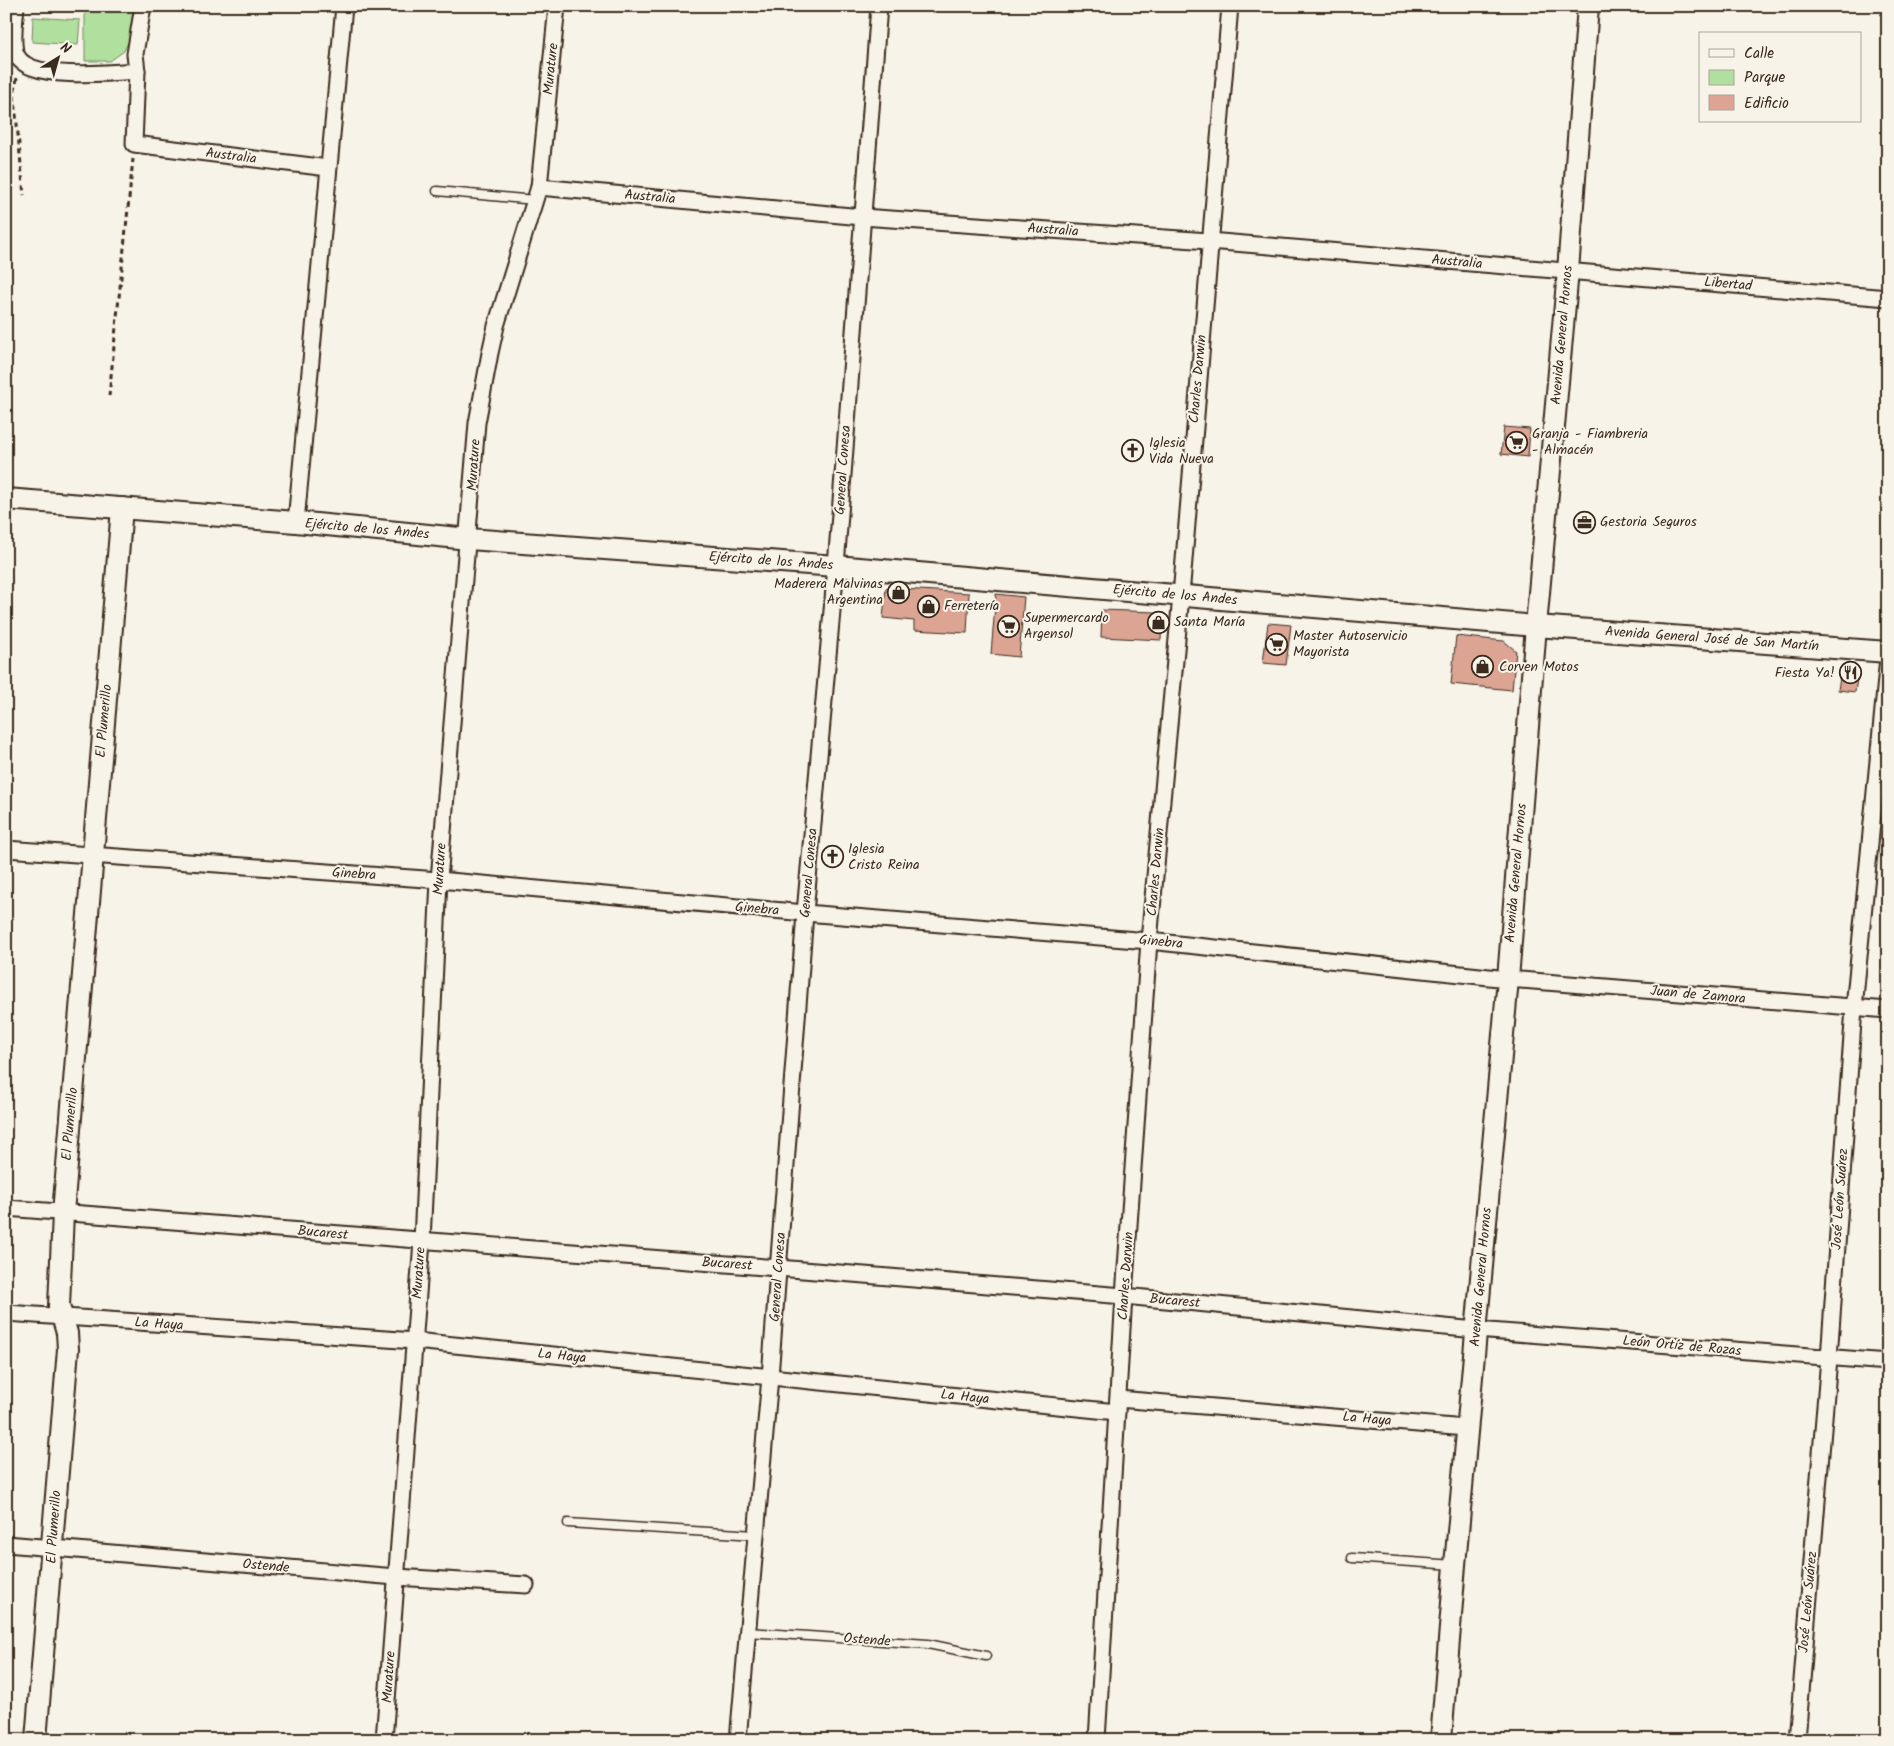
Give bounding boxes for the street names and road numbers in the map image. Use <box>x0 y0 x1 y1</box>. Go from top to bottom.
street label: Murature <box>537 41 565 96</box>
street label: Australia <box>204 142 258 170</box>
street label: Australia <box>624 184 676 210</box>
street label: Australia <box>1027 217 1079 243</box>
street label: Australia <box>1431 249 1483 275</box>
street label: Avenida General Hornos <box>1545 264 1579 406</box>
street label: Libertad <box>1703 271 1754 297</box>
street label: Charles Darwin <box>1183 334 1213 424</box>
street label: General Conesa <box>829 424 857 516</box>
street label: Murature <box>461 438 487 492</box>
street label: Ejército de los Andes <box>304 513 430 545</box>
street label: Ejército de los Andes <box>708 546 834 576</box>
street label: Ejército de los Andes <box>1112 579 1238 611</box>
street label: Avenida General José de San Martín <box>1604 621 1820 657</box>
street label: El Plumerillo <box>90 683 118 759</box>
street label: Avenida General Hornos <box>1499 802 1533 944</box>
street label: General Conesa <box>794 827 824 919</box>
street label: Charles Darwin <box>1141 827 1171 917</box>
street label: Murature <box>427 842 453 896</box>
street label: Ginebra <box>331 861 377 887</box>
street label: Ginebra <box>734 896 780 922</box>
street label: Ginebra <box>1138 929 1184 955</box>
street label: Juan de Zamora <box>1649 980 1747 1010</box>
street label: El Plumerillo <box>56 1086 84 1162</box>
street label: José León Suárez <box>1825 1147 1855 1251</box>
street label: Avenida General Hornos <box>1464 1206 1498 1348</box>
street label: Bucarest <box>297 1220 350 1246</box>
street label: General Conesa <box>764 1231 792 1323</box>
street label: Charles Darwin <box>1112 1231 1140 1321</box>
street label: Murature <box>406 1246 432 1300</box>
street label: Bucarest <box>701 1251 754 1277</box>
street label: Bucarest <box>1149 1288 1202 1314</box>
street label: La Haya <box>134 1311 184 1337</box>
street label: León Ortíz de Rozas <box>1622 1330 1742 1362</box>
street label: La Haya <box>537 1343 587 1369</box>
street label: La Haya <box>940 1384 990 1410</box>
street label: La Haya <box>1342 1406 1392 1432</box>
street label: El Plumerillo <box>40 1490 68 1564</box>
street label: José León Suárez <box>1793 1550 1823 1654</box>
street label: Ostende <box>242 1553 291 1579</box>
street label: Ostende <box>843 1627 892 1653</box>
street label: Murature <box>376 1650 402 1704</box>

